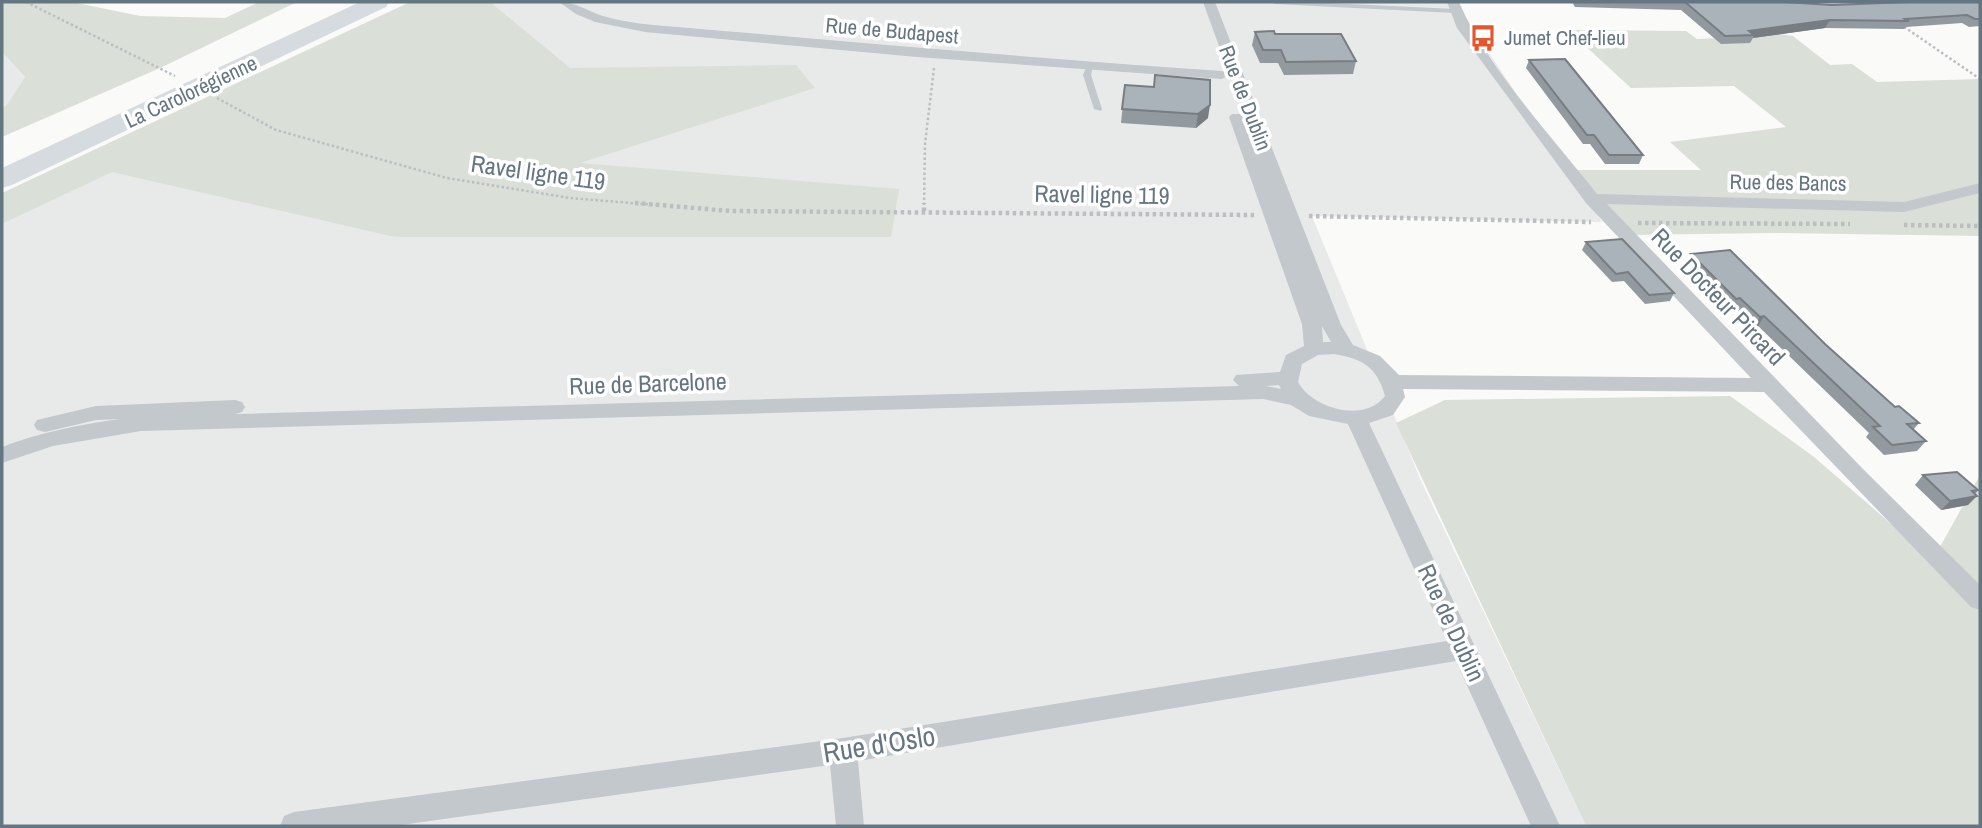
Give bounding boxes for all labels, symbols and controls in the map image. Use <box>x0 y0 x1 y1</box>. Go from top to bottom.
street label: Rue de Budapest <box>824 10 960 51</box>
bus stop icon: Jumet Chef-lieu <box>1468 23 1498 53</box>
place label: Jumet Chef-lieu <box>1504 23 1626 52</box>
street label: Rue de Dublin <box>1212 41 1279 154</box>
street label: La Carolorégienne <box>120 48 262 135</box>
street label: Ravel ligne 119 <box>469 147 607 197</box>
street label: Rue des Bancs <box>1729 167 1847 198</box>
street label: Ravel ligne 119 <box>1034 177 1170 211</box>
street label: Rue Docteur Pircard <box>1645 221 1793 372</box>
street label: Rue de Barcelone <box>569 364 727 402</box>
street label: Rue de Dublin <box>1411 559 1493 686</box>
street label: Rue d'Oslo <box>820 716 938 772</box>

